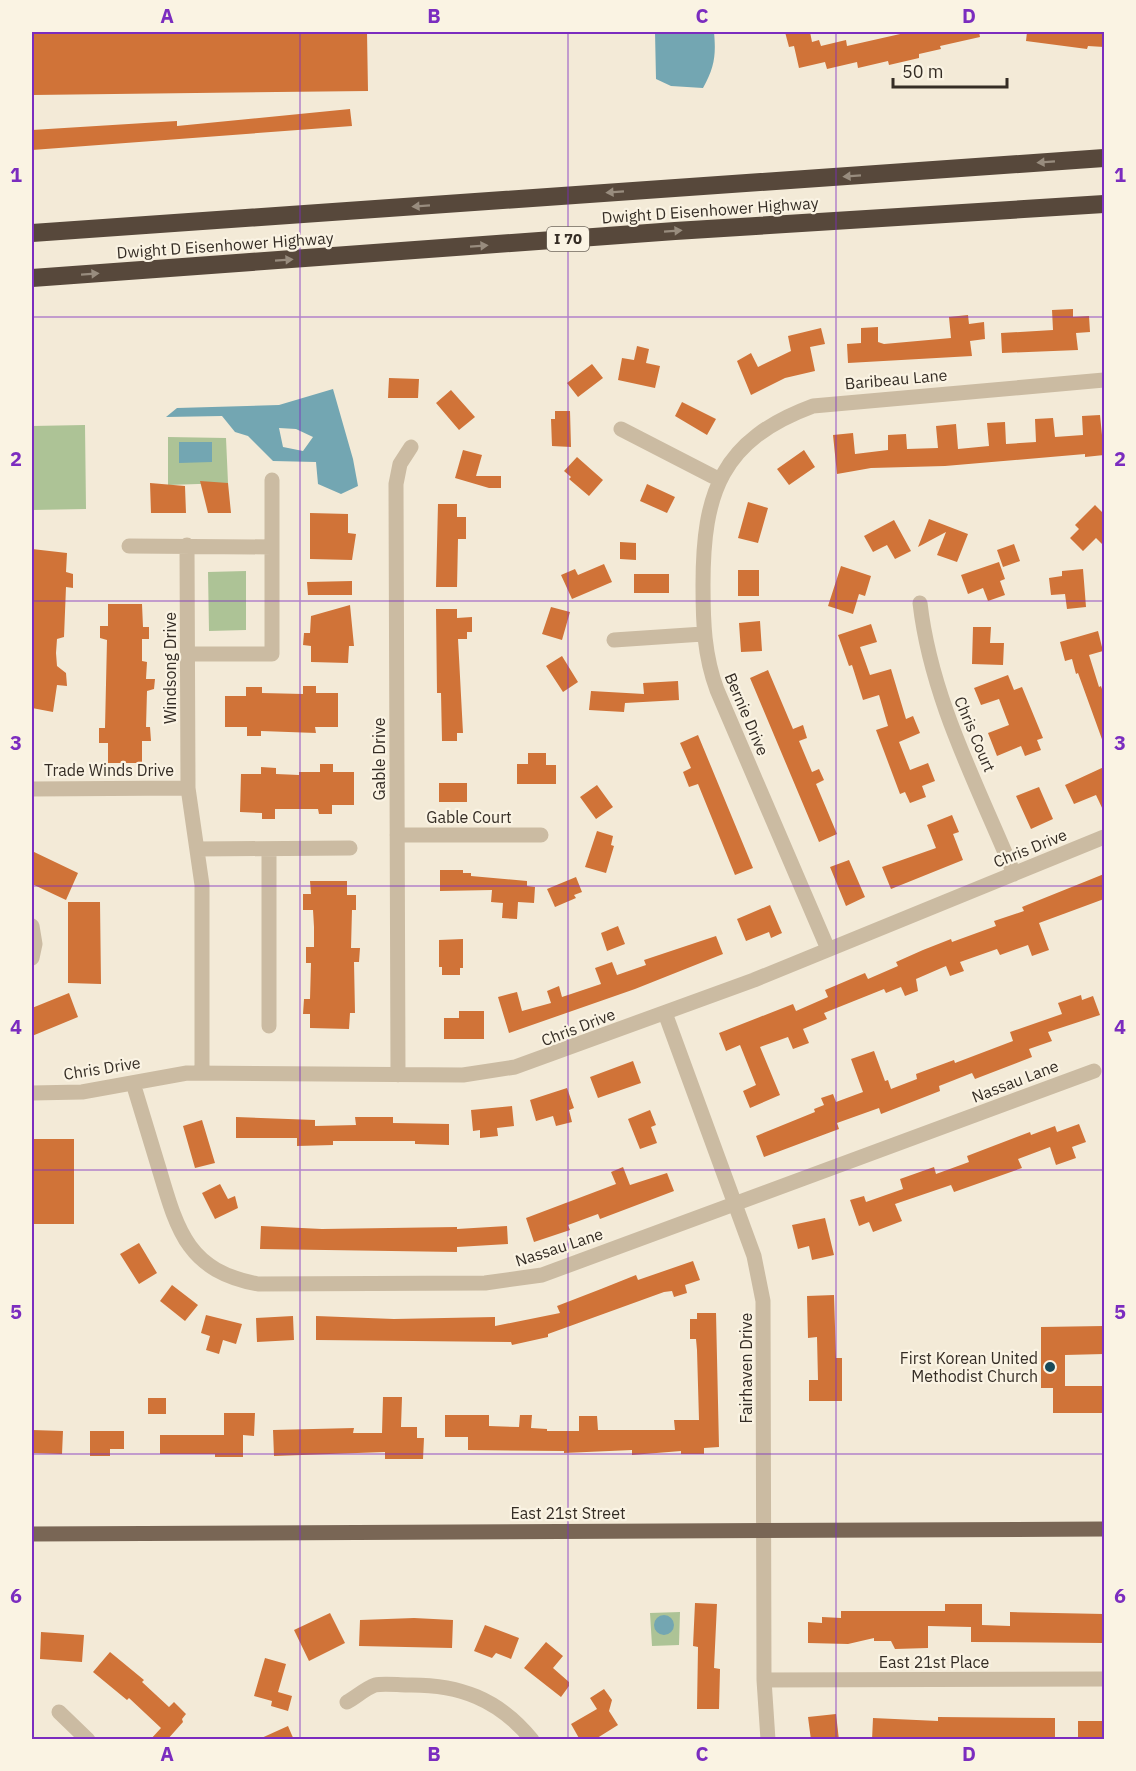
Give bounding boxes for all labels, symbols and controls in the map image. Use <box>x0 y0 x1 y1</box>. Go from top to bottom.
text: A <box>160 2 174 29</box>
text: B <box>427 2 441 29</box>
text: C <box>695 2 709 29</box>
text: D <box>962 2 976 29</box>
scale bar <box>893 51 1007 89</box>
text: 50 m <box>902 60 944 83</box>
one-way arrow <box>1037 158 1056 167</box>
text: 1 <box>10 161 22 188</box>
text: 1 <box>1114 161 1126 188</box>
one-way arrow <box>842 171 861 181</box>
one-way arrow <box>606 188 625 197</box>
street label: Dwight D Eisenhower Highway <box>601 192 819 228</box>
one-way arrow <box>411 201 430 211</box>
street label: Dwight D Eisenhower Highway <box>116 227 334 263</box>
road number: I 70 <box>547 227 589 251</box>
one-way arrow <box>664 227 683 236</box>
one-way arrow <box>469 241 488 251</box>
one-way arrow <box>275 255 294 265</box>
one-way arrow <box>80 269 99 279</box>
street label: Baribeau Lane <box>844 365 948 393</box>
text: 2 <box>10 445 22 472</box>
text: 2 <box>1114 445 1126 472</box>
street label: Windsong Drive <box>160 612 180 724</box>
street label: Bernie Drive <box>721 670 773 759</box>
street label: Chris Court <box>950 693 1000 775</box>
street label: Gable Drive <box>369 717 389 801</box>
text: 3 <box>10 729 22 756</box>
text: 3 <box>1114 729 1126 756</box>
street label: Trade Winds Drive <box>44 760 174 780</box>
street label: Gable Court <box>426 807 512 827</box>
street label: Chris Drive <box>990 824 1070 872</box>
street label: Chris Drive <box>538 1004 618 1050</box>
text: 4 <box>10 1013 22 1040</box>
text: 4 <box>1114 1013 1126 1040</box>
street label: Chris Drive <box>62 1052 142 1084</box>
street label: Nassau Lane <box>969 1055 1061 1107</box>
street label: Nassau Lane <box>513 1223 606 1271</box>
text: 5 <box>10 1298 22 1325</box>
text: 5 <box>1114 1298 1126 1325</box>
street label: Fairhaven Drive <box>736 1312 756 1423</box>
place label: First Korean United Methodist Church <box>900 1348 1038 1386</box>
marker: First Korean United Methodist Church <box>1043 1360 1057 1374</box>
street label: East 21st Street <box>510 1503 626 1523</box>
text: 6 <box>10 1582 22 1609</box>
text: 6 <box>1114 1582 1126 1609</box>
street label: East 21st Place <box>879 1652 989 1672</box>
text: A <box>160 1740 174 1767</box>
text: B <box>427 1740 441 1767</box>
text: C <box>695 1740 709 1767</box>
text: D <box>962 1740 976 1767</box>

